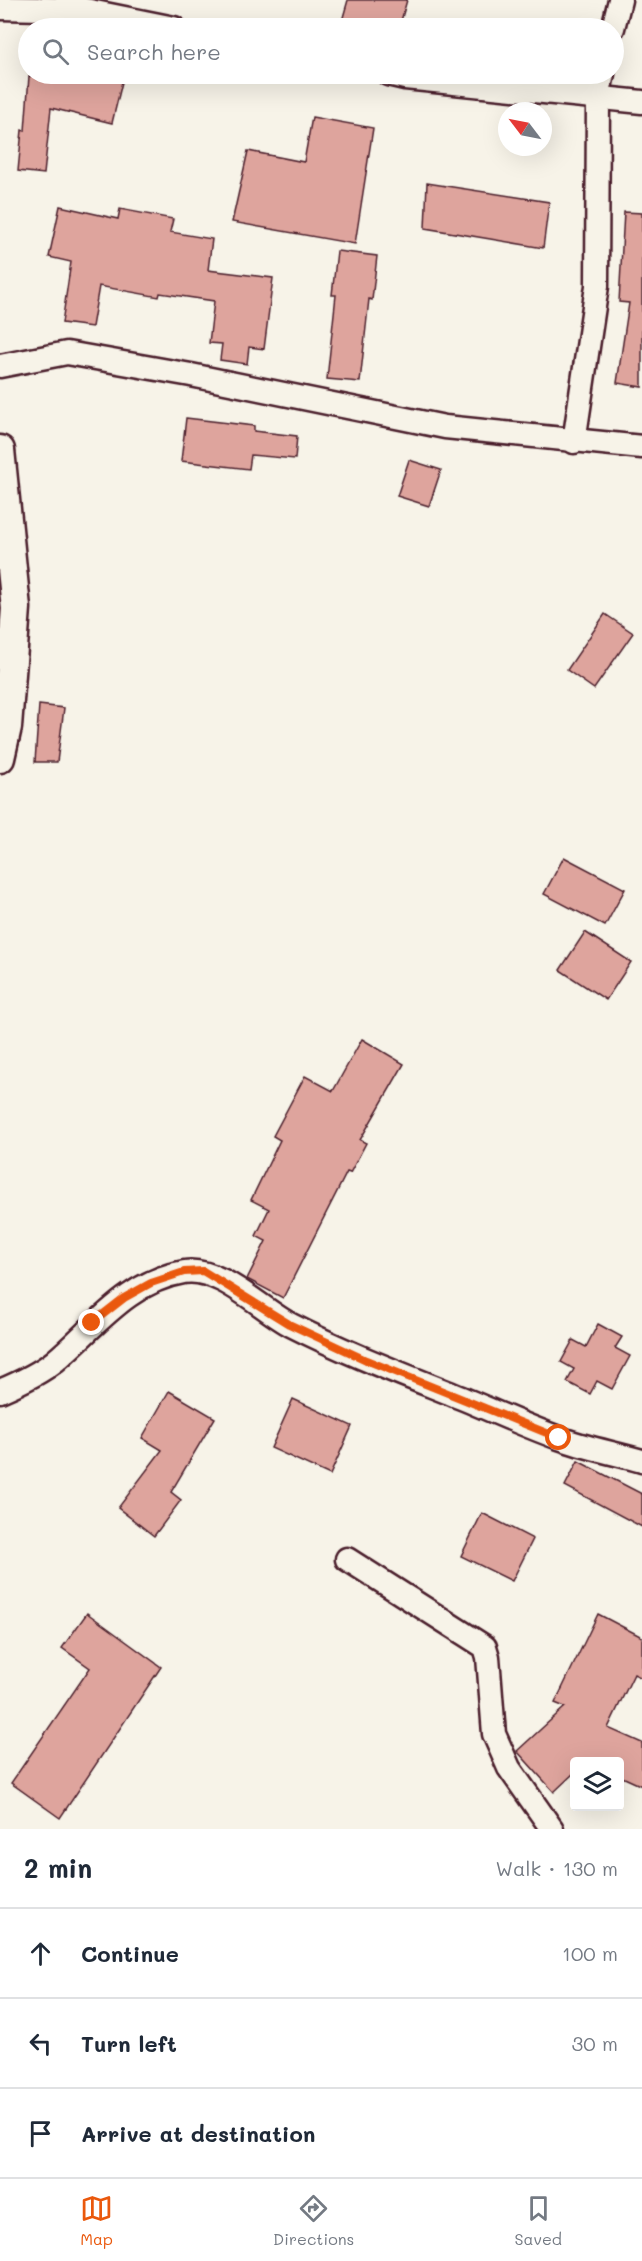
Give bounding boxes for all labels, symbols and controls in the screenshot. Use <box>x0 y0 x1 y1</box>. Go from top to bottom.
search box <box>18 18 624 84</box>
icon: search <box>39 35 72 68</box>
text: Search here <box>87 37 221 66</box>
north arrow <box>498 102 552 156</box>
route end <box>78 1309 104 1335</box>
route start <box>545 1424 571 1450</box>
map controls <box>570 1757 624 1811</box>
button: layers <box>570 1757 624 1811</box>
text: 2 min <box>24 1851 92 1885</box>
text: Walk · 130 m <box>495 1855 618 1881</box>
icon: ahead <box>24 1937 57 1970</box>
text: Continue <box>81 1939 179 1968</box>
text: 100 m <box>562 1940 618 1966</box>
icon: left <box>24 2027 57 2060</box>
text: Turn left <box>81 2029 177 2058</box>
text: 30 m <box>572 2030 618 2056</box>
icon: arrive <box>24 2117 57 2150</box>
text: Arrive at destination <box>81 2119 316 2148</box>
tab: Map <box>80 2192 113 2249</box>
tab: Directions <box>273 2192 354 2249</box>
tab: Saved <box>514 2192 562 2249</box>

